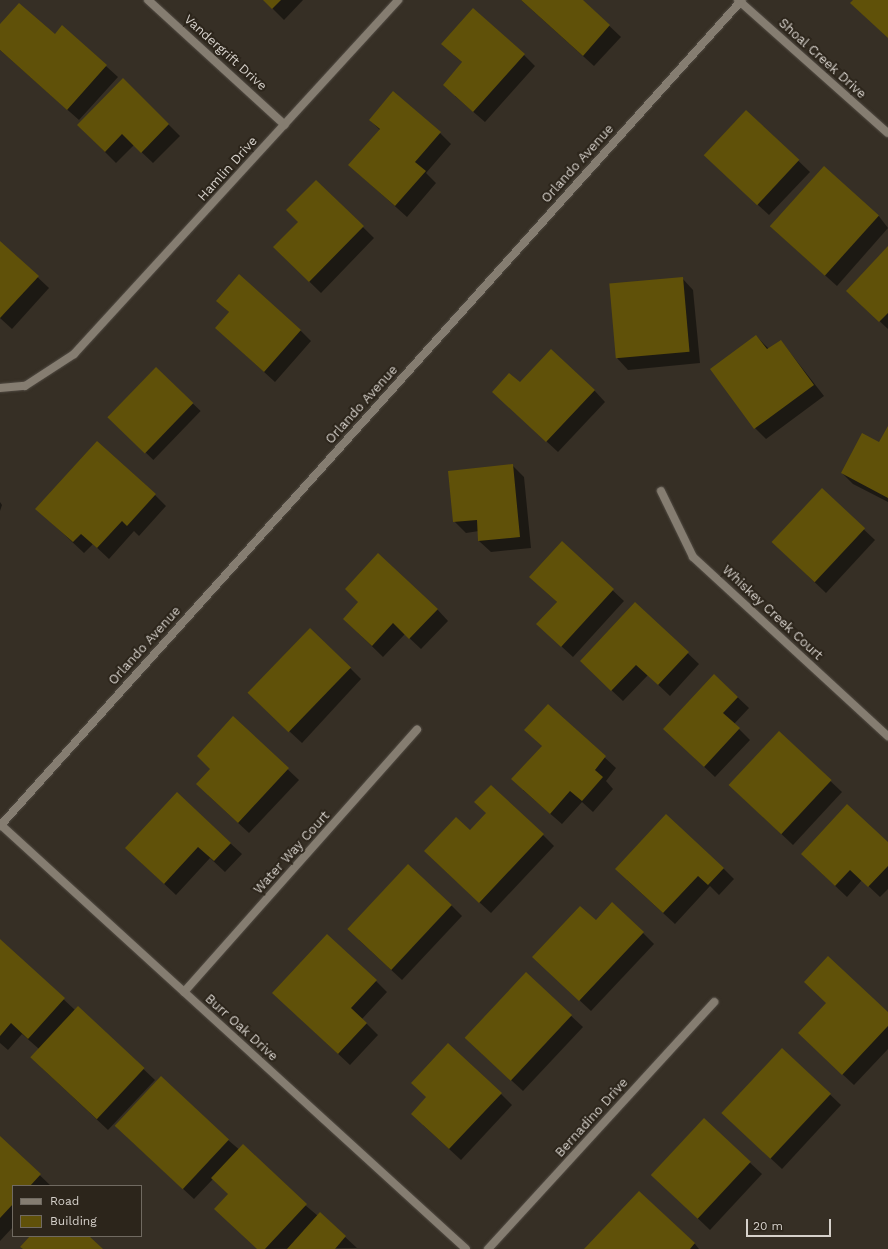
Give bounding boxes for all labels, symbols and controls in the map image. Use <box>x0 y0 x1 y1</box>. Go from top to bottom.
street label: Vandergrift Drive <box>180 12 270 94</box>
street label: Shoal Creek Drive <box>775 15 869 103</box>
street label: Orlando Avenue <box>539 121 617 207</box>
street label: Hamlin Drive <box>195 134 261 204</box>
street label: Orlando Avenue <box>323 362 401 448</box>
street label: Whiskey Creek Court <box>718 562 826 664</box>
street label: Orlando Avenue <box>106 603 184 689</box>
street label: Water Way Court <box>250 808 334 898</box>
street label: Burr Oak Drive <box>201 991 281 1065</box>
street label: Bernadino Drive <box>552 1075 632 1161</box>
legend <box>12 1185 142 1237</box>
text: Road <box>50 1194 79 1208</box>
scale bar <box>748 1211 833 1237</box>
text: Building <box>50 1214 97 1228</box>
text: 20 m <box>753 1219 783 1233</box>

